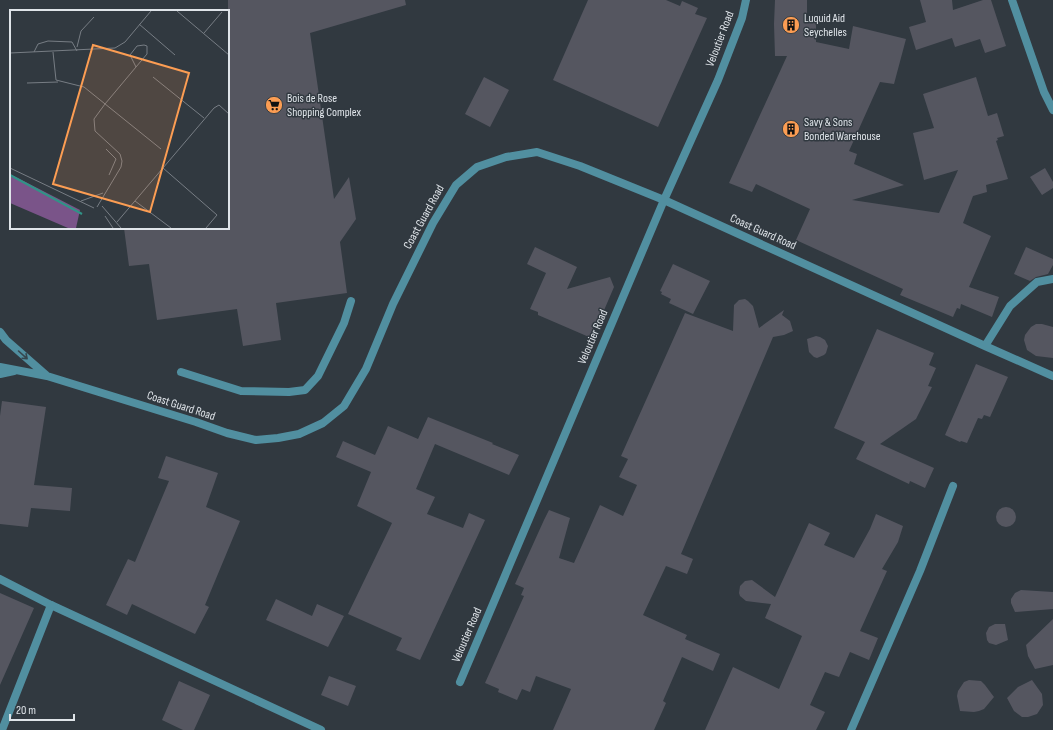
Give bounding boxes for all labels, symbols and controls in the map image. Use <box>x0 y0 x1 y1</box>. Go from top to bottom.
street label: Veloutier Road <box>703 9 737 69</box>
inset map <box>10 10 229 229</box>
place label: Luquid Aid Seychelles <box>804 11 847 40</box>
building icon: Luquid Aid Seychelles <box>781 15 801 35</box>
place label: Bois de Rose Shopping Complex <box>287 91 362 120</box>
supermarket icon: Bois de Rose Shopping Complex <box>264 95 284 115</box>
place label: Savy & Sons Bonded Warehouse <box>804 115 881 144</box>
building icon: Savy & Sons Bonded Warehouse <box>781 119 801 139</box>
street label: Coast Guard Road <box>400 182 448 252</box>
street label: Coast Guard Road <box>728 211 798 253</box>
street label: Veloutier Road <box>575 307 611 367</box>
one-way arrow <box>17 350 28 359</box>
street label: Coast Guard Road <box>145 388 217 424</box>
street label: Veloutier Road <box>449 605 485 665</box>
scale bar <box>10 696 74 722</box>
text: 20 m <box>16 703 36 718</box>

